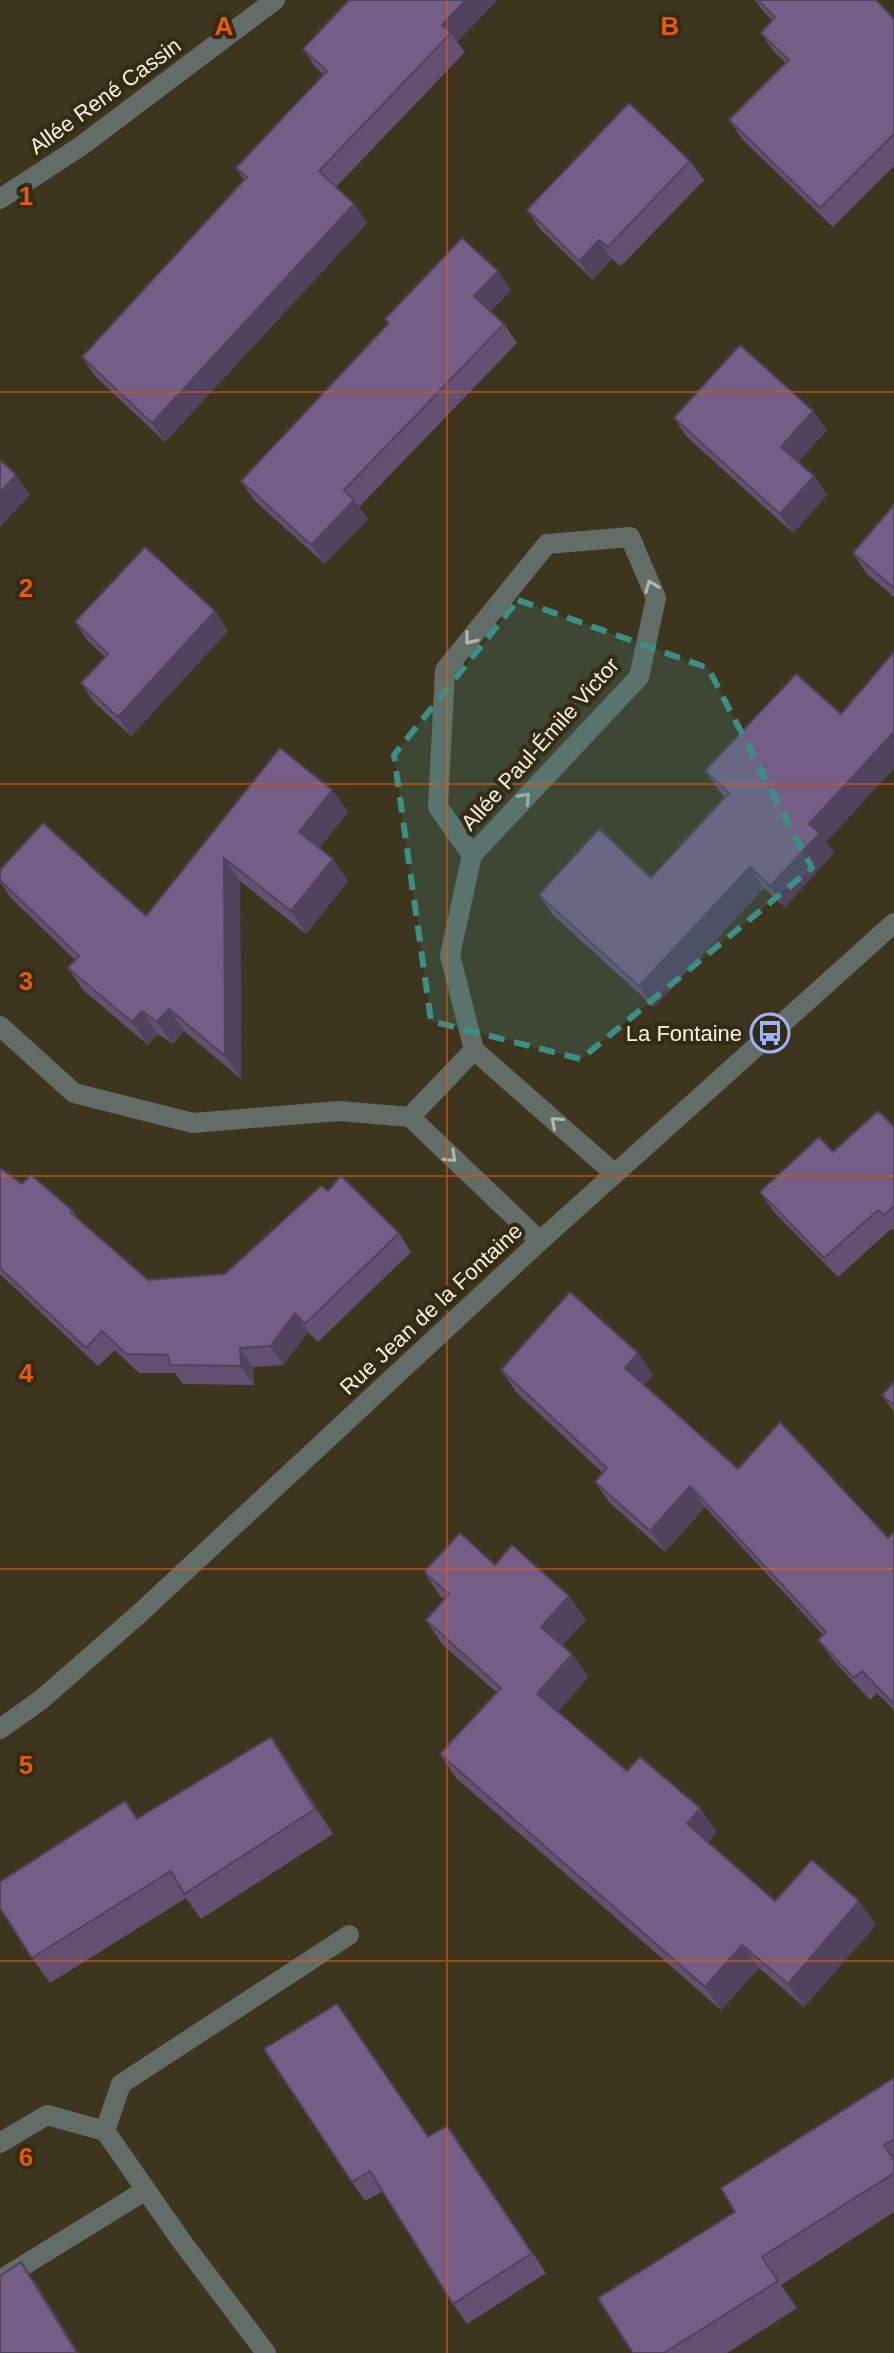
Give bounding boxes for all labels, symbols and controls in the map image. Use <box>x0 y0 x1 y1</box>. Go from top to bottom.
text: A <box>215 11 234 41</box>
text: B <box>661 11 679 41</box>
street label: Allée René Cassin <box>24 33 186 159</box>
text: 1 <box>19 181 33 211</box>
text: 2 <box>19 573 33 603</box>
one-way arrow <box>644 580 661 594</box>
one-way arrow <box>465 630 479 645</box>
street label: Allée Paul-Émile Victor <box>456 653 624 835</box>
one-way arrow <box>516 793 530 807</box>
text: 3 <box>19 966 33 996</box>
bus stop icon: La Fontaine <box>749 1012 791 1054</box>
place label: La Fontaine <box>626 1021 742 1046</box>
one-way arrow <box>551 1117 566 1132</box>
one-way arrow <box>442 1147 457 1161</box>
street label: Rue Jean de la Fontaine <box>335 1218 527 1400</box>
text: 4 <box>19 1358 34 1388</box>
text: 5 <box>19 1750 33 1780</box>
text: 6 <box>19 2142 33 2172</box>

